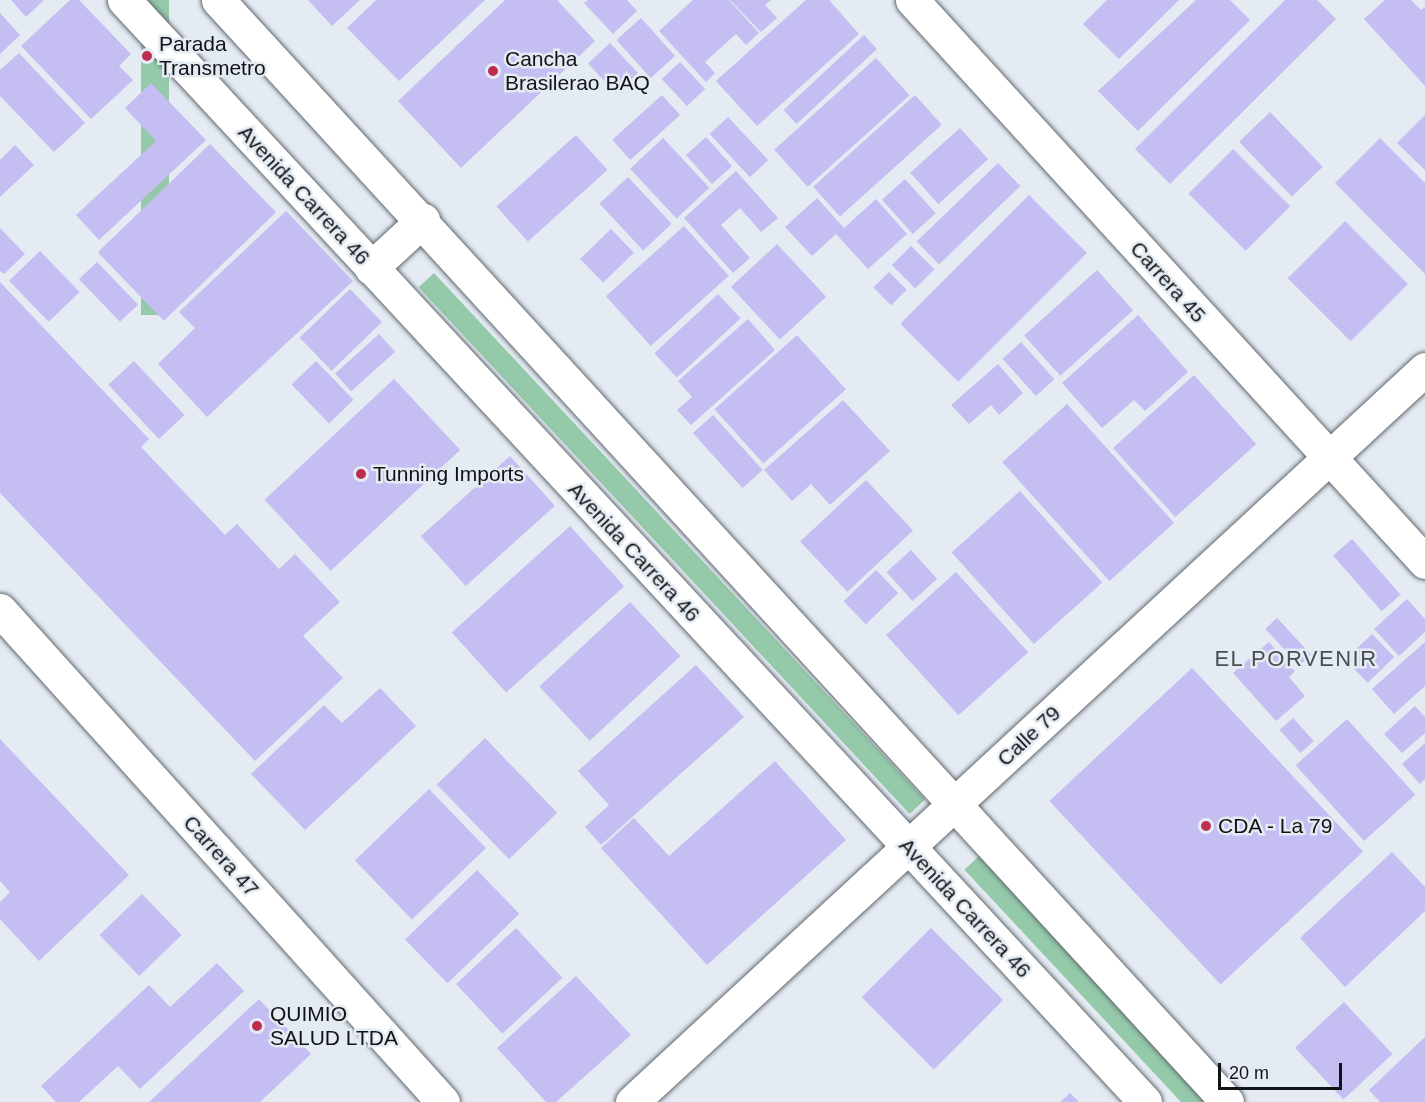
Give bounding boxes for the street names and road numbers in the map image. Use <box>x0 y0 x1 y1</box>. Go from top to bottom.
street label: Avenida Carrera 46 <box>233 120 375 270</box>
street label: Carrera 45 <box>1125 236 1211 328</box>
street label: Avenida Carrera 46 <box>563 477 705 627</box>
street label: Calle 79 <box>992 701 1066 771</box>
street label: Carrera 47 <box>178 810 264 902</box>
street label: Avenida Carrera 46 <box>894 833 1036 983</box>

